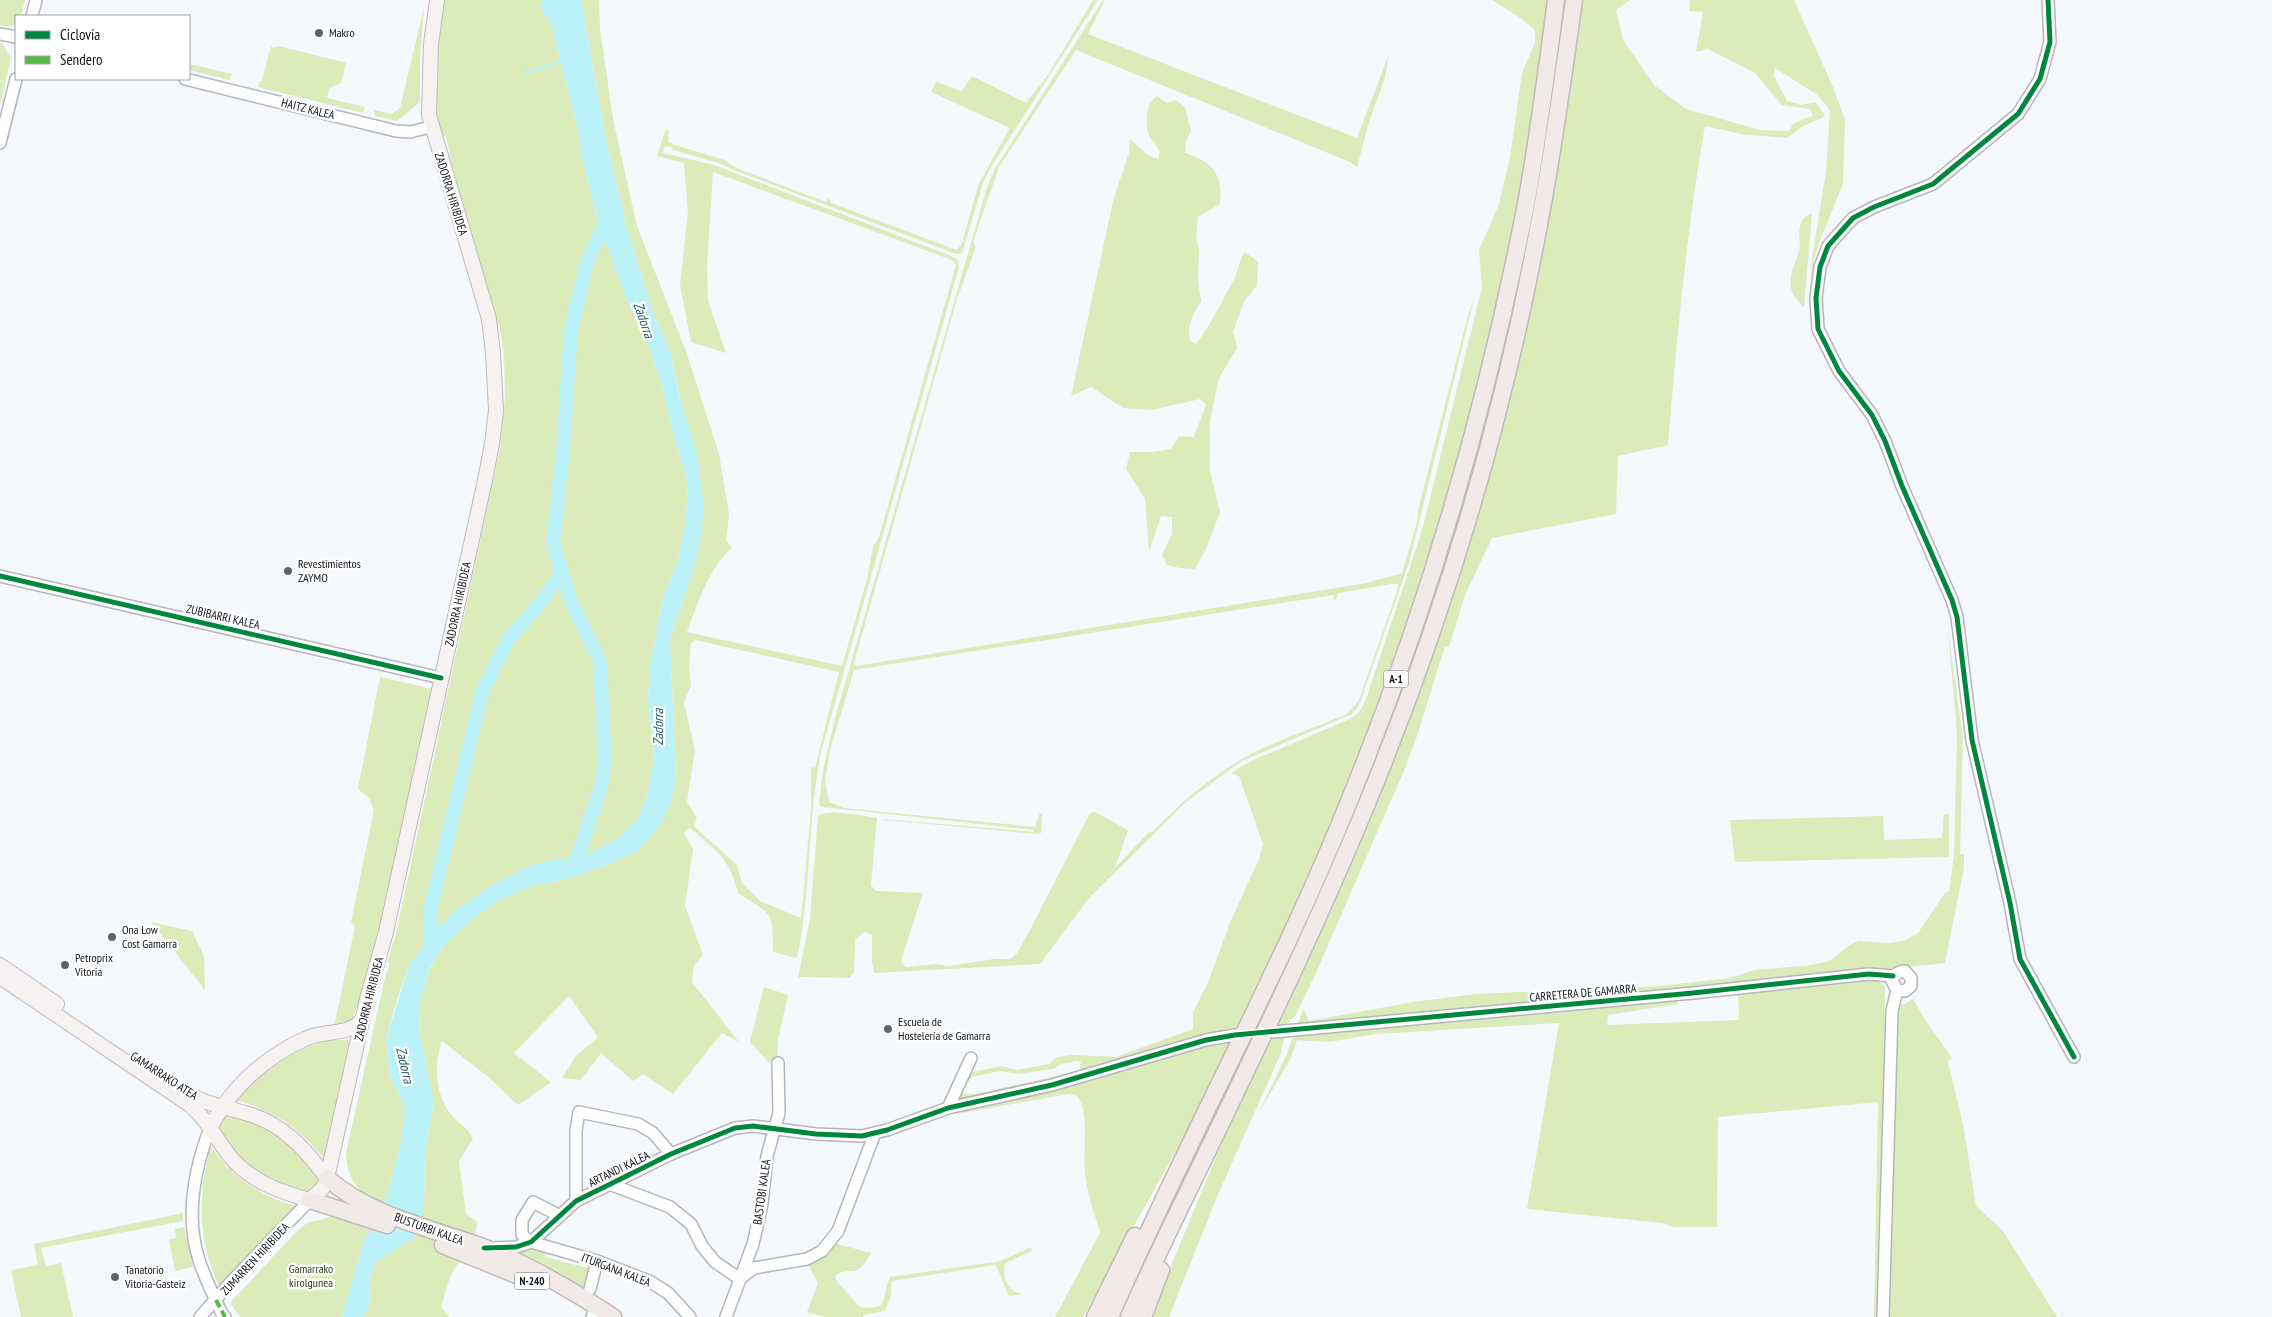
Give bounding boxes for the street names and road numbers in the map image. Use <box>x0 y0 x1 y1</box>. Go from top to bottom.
street label: HAITZ KALEA <box>280 95 337 122</box>
street label: ZADORRA HIRIBIDEA <box>432 151 471 238</box>
street label: ZADORRA HIRIBIDEA <box>441 560 474 648</box>
street label: ZUBIBARRI KALEA <box>185 601 262 632</box>
road number: A-1 <box>1384 671 1408 688</box>
street label: ZADORRA HIRIBIDEA <box>351 955 386 1042</box>
street label: CARRETERA DE GAMARRA <box>1529 980 1637 1005</box>
street label: GAMARRAKO ATEA <box>128 1048 201 1103</box>
street label: ARTANDI KALEA <box>586 1147 652 1190</box>
street label: BASTOBI KALEA <box>749 1158 774 1226</box>
street label: BUSTURBI KALEA <box>393 1209 466 1248</box>
street label: ZUMARREN HIRIBIDEA <box>217 1219 292 1298</box>
street label: ITURGANA KALEA <box>580 1249 653 1290</box>
road number: N-240 <box>514 1272 550 1290</box>

